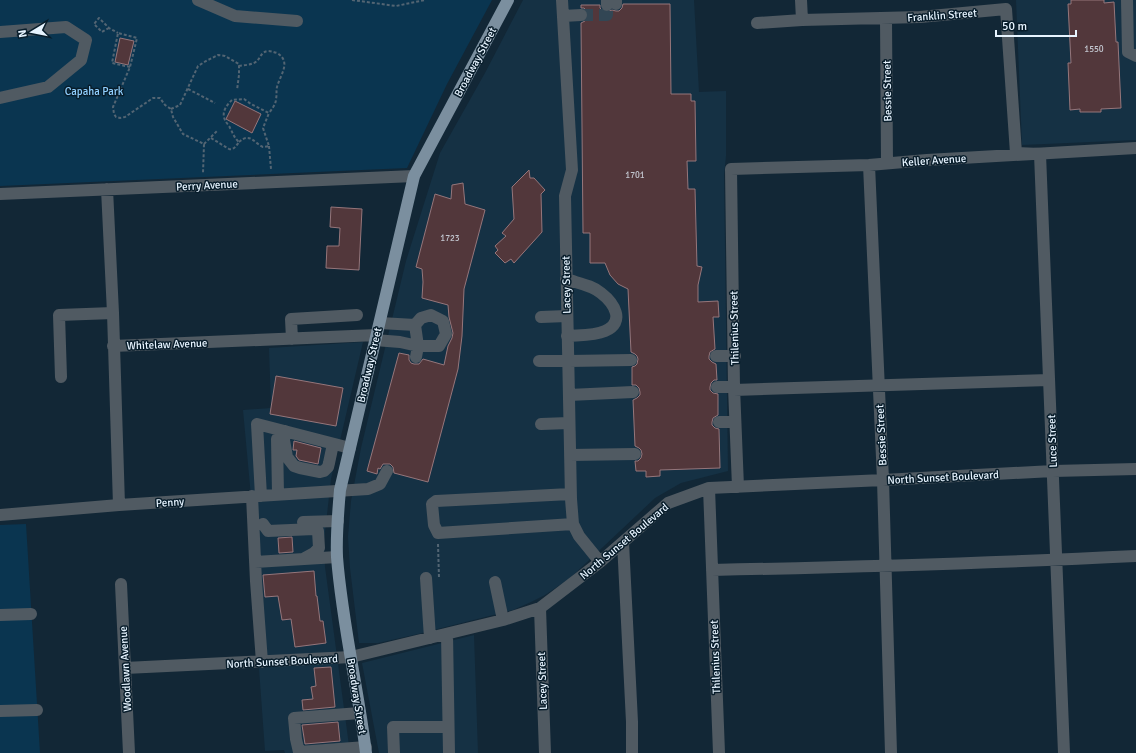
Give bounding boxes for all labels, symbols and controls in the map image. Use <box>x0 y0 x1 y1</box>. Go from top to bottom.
street label: Franklin Street <box>907 7 977 24</box>
north arrow <box>12 12 52 52</box>
scale bar <box>996 12 1076 38</box>
text: 50 m <box>1002 19 1027 34</box>
street label: Broadway Street <box>452 25 499 99</box>
text: N <box>16 29 30 39</box>
house number: 1550 <box>1084 44 1104 55</box>
street label: Bessie Street <box>880 60 895 122</box>
park label: Capaha Park <box>65 85 124 98</box>
street label: Keller Avenue <box>901 152 967 169</box>
house number: 1701 <box>625 170 645 181</box>
street label: Perry Avenue <box>176 177 238 194</box>
house number: 1723 <box>440 233 460 244</box>
street label: Lacey Street <box>559 256 574 314</box>
street label: Thilenius Street <box>727 291 742 365</box>
street label: Broadway Street <box>355 326 385 404</box>
street label: Whitelaw Avenue <box>126 337 208 352</box>
street label: Bessie Street <box>873 404 890 466</box>
street label: Luce Street <box>1045 414 1060 468</box>
street label: North Sunset Boulevard <box>887 468 999 487</box>
street label: Penny <box>155 495 186 510</box>
street label: North Sunset Boulevard <box>577 500 671 582</box>
street label: Thilenius Street <box>708 620 723 694</box>
street label: Woodlawn Avenue <box>117 626 134 712</box>
street label: North Sunset Boulevard <box>226 652 338 671</box>
street label: Lacey Street <box>535 652 550 710</box>
street label: Broadway Street <box>344 657 369 735</box>

